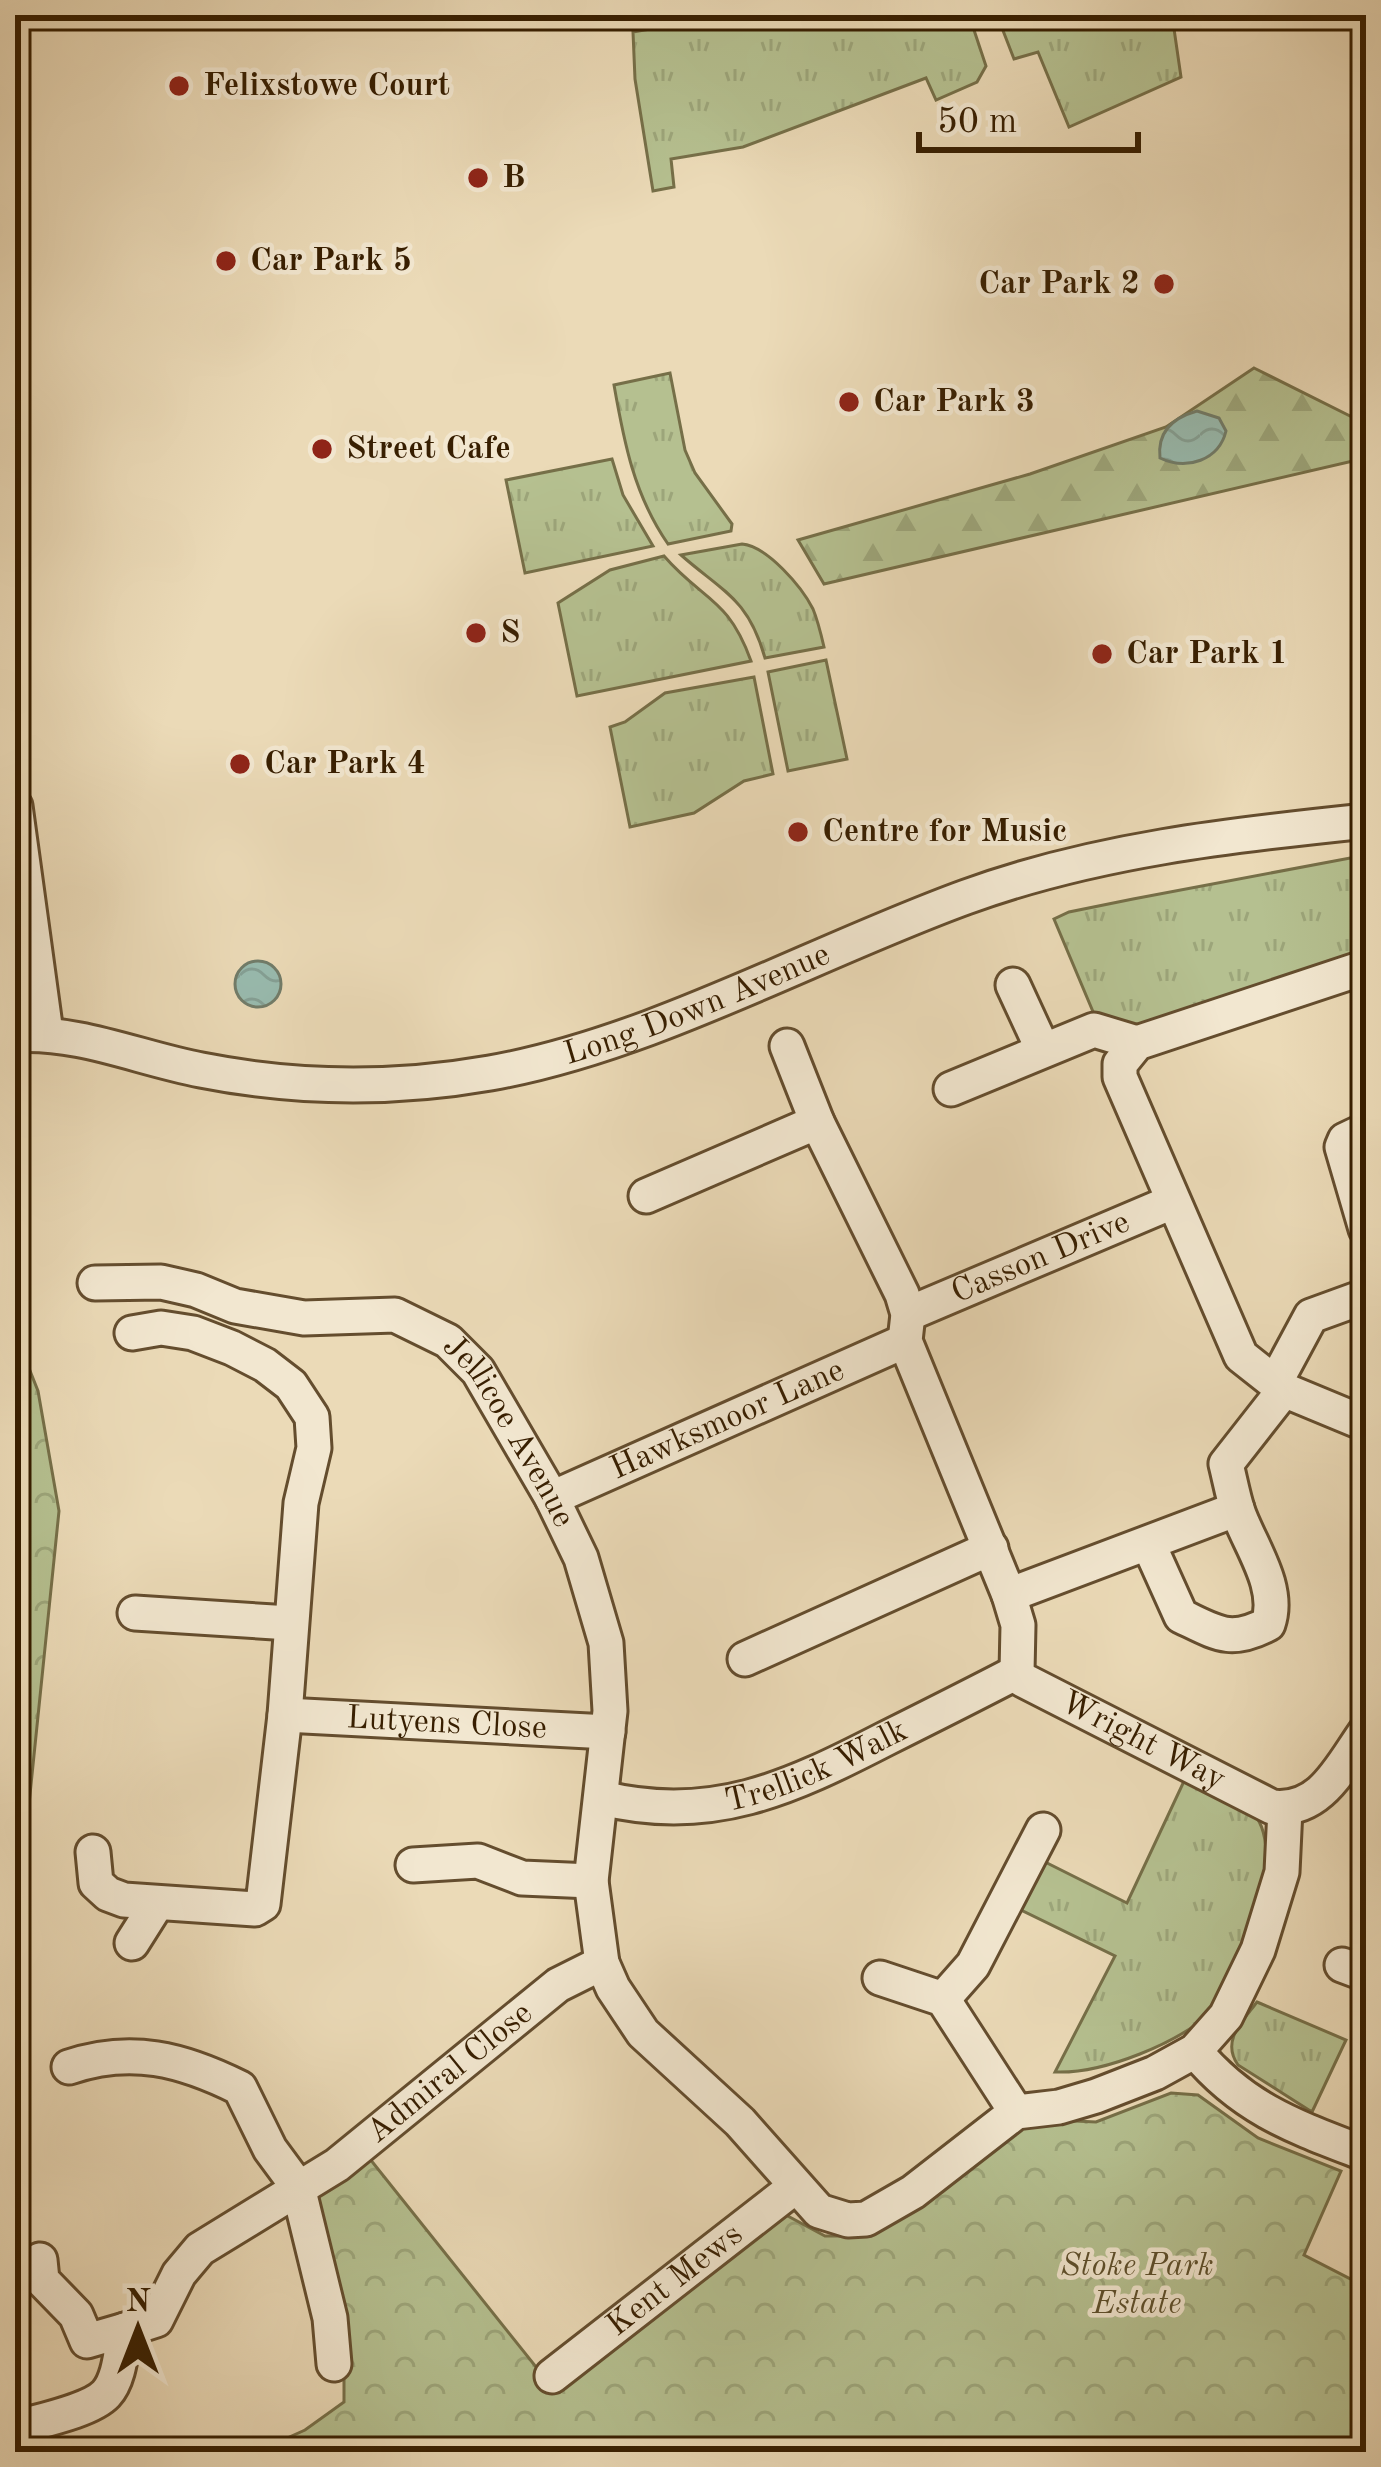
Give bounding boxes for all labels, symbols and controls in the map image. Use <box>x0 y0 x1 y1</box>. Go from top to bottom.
place label: Felixstowe Court <box>203 70 450 103</box>
marker: Felixstowe Court <box>166 73 192 99</box>
scale bar <box>919 78 1138 152</box>
text: 50 m <box>937 105 1017 141</box>
place label: B <box>502 162 525 195</box>
marker: B <box>465 165 491 191</box>
place label: Car Park 5 <box>250 245 412 278</box>
marker: Car Park 5 <box>213 248 239 274</box>
place label: Car Park 2 <box>978 268 1140 301</box>
marker: Car Park 2 <box>1151 271 1177 297</box>
place label: Car Park 3 <box>873 386 1035 419</box>
marker: Car Park 3 <box>836 389 862 415</box>
place label: Street Cafe <box>346 433 511 466</box>
marker: Street Cafe <box>309 436 335 462</box>
place label: S <box>500 617 520 650</box>
marker: S <box>463 620 489 646</box>
place label: Car Park 1 <box>1126 638 1288 671</box>
marker: Car Park 1 <box>1089 641 1115 667</box>
place label: Car Park 4 <box>264 748 426 781</box>
marker: Car Park 4 <box>227 751 253 777</box>
place label: Centre for Music <box>822 816 1068 849</box>
marker: Centre for Music <box>785 819 811 845</box>
street label: Long Down Avenue <box>560 938 835 1071</box>
street label: Casson Drive <box>947 1205 1134 1310</box>
street label: Jellicoe Avenue <box>436 1329 580 1532</box>
street label: Hawksmoor Lane <box>606 1354 849 1486</box>
street label: Wright Way <box>1055 1686 1231 1797</box>
street label: Lutyens Close <box>346 1702 548 1745</box>
street label: Trellick Walk <box>722 1714 913 1819</box>
street label: Admiral Close <box>361 1996 539 2150</box>
street label: Kent Mews <box>601 2218 749 2343</box>
park label: Stoke Park Estate <box>1060 2250 1214 2321</box>
north arrow <box>78 2269 198 2389</box>
text: N <box>125 2286 151 2319</box>

